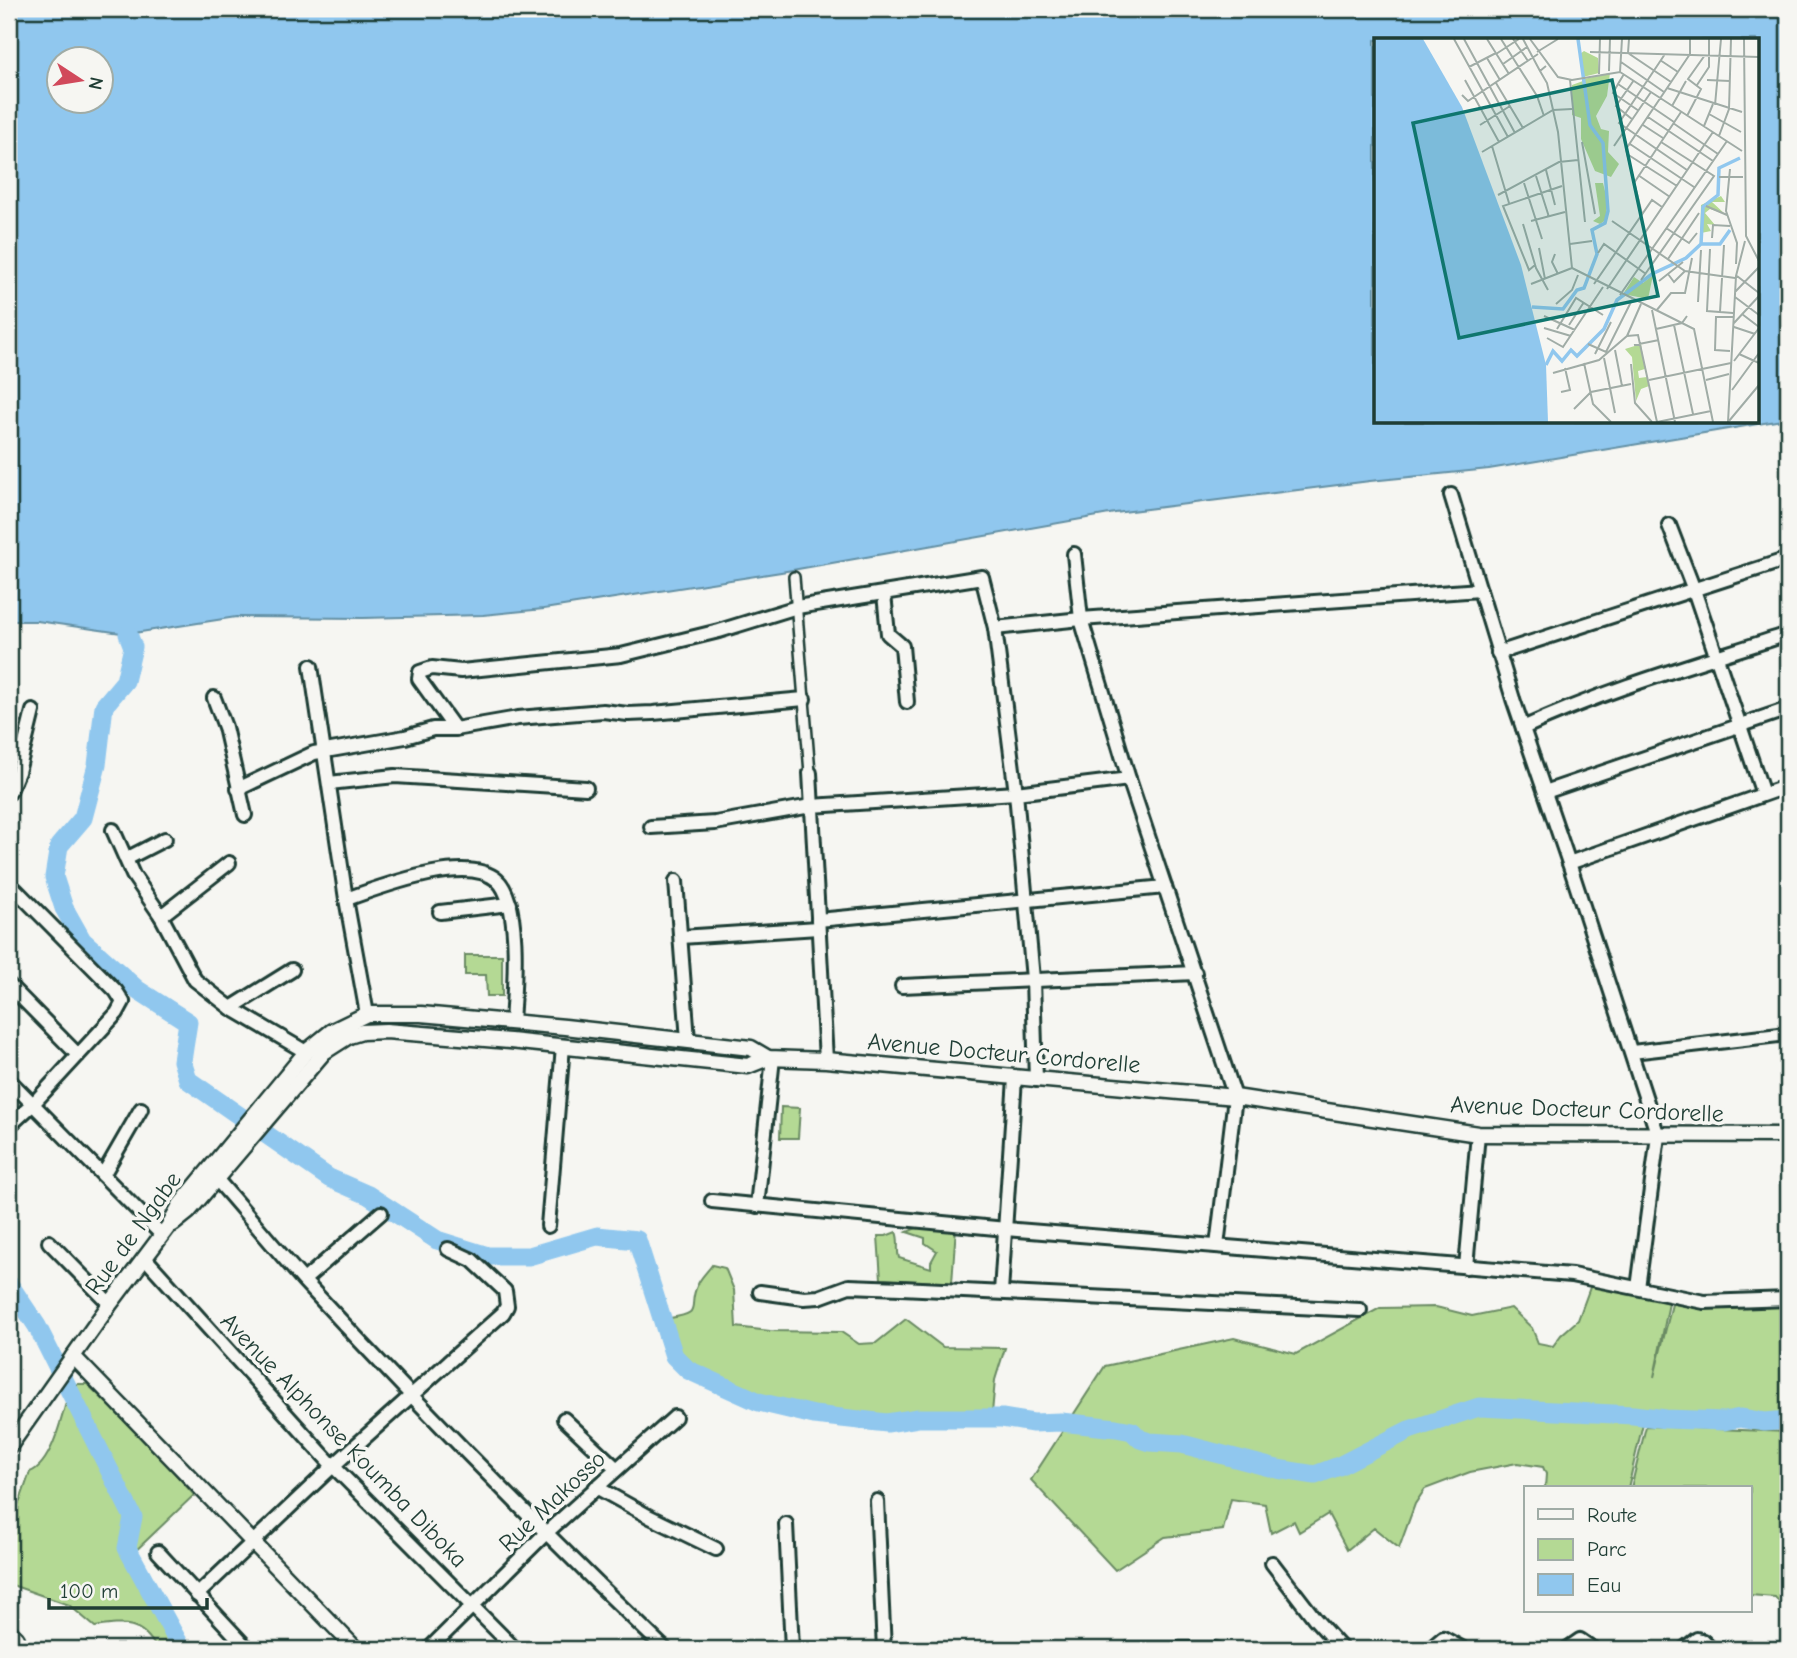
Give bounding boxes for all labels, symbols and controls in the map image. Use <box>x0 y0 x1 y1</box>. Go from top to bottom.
inset map <box>1374 38 1758 424</box>
north arrow <box>46 46 116 116</box>
text: N <box>84 75 108 92</box>
street label: Avenue Docteur Cordorelle <box>866 1027 1142 1079</box>
street label: Avenue Docteur Cordorelle <box>1450 1090 1724 1128</box>
street label: Rue de Ngabe <box>79 1166 187 1300</box>
street label: Avenue Alphonse Koumba Diboka <box>215 1307 473 1573</box>
street label: Rue Makosso <box>493 1445 611 1557</box>
legend <box>1524 1486 1752 1612</box>
text: Route <box>1587 1503 1637 1527</box>
text: Parc <box>1587 1537 1627 1561</box>
scale bar <box>49 1567 206 1611</box>
text: Eau <box>1587 1573 1621 1597</box>
text: 100 m <box>60 1579 118 1603</box>

